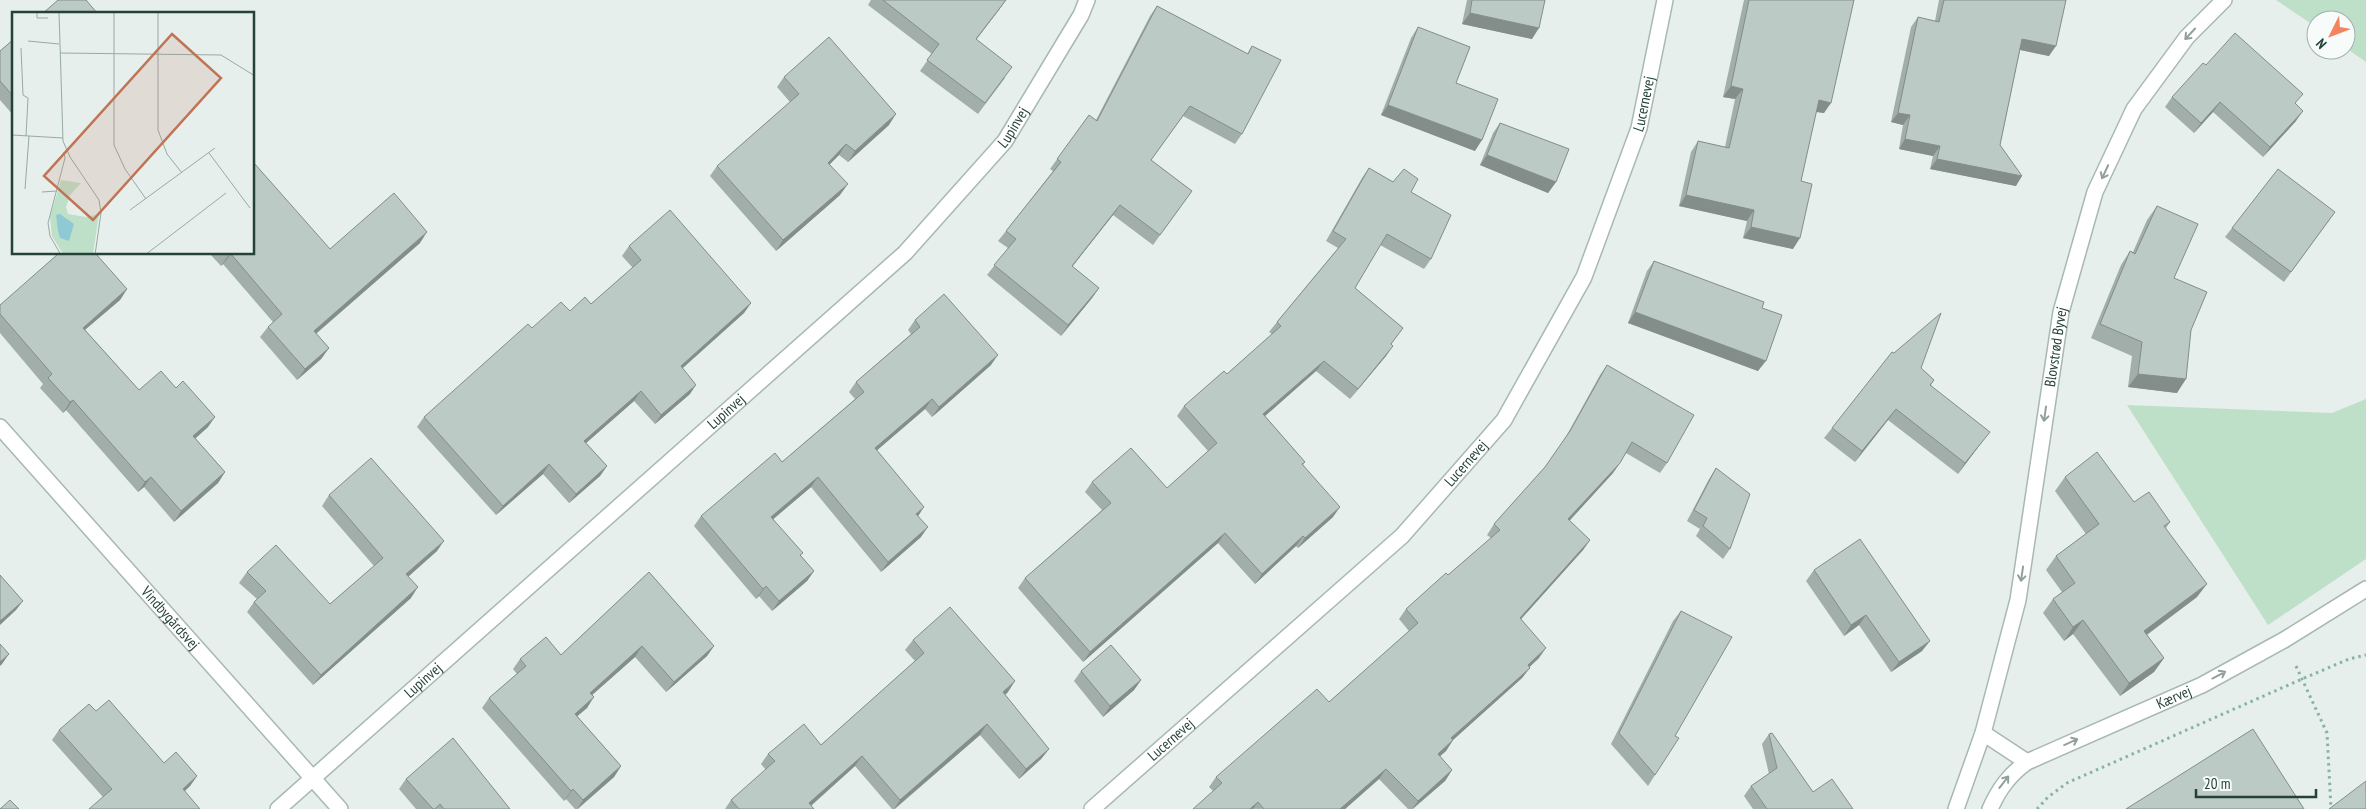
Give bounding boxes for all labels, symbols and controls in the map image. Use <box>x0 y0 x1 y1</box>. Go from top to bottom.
north arrow <box>2306 10 2356 60</box>
inset map <box>12 12 255 255</box>
one-way arrow <box>2184 28 2196 41</box>
text: N <box>2312 35 2331 53</box>
street label: Lucernevej <box>1629 74 1658 134</box>
street label: Lupinvej <box>993 103 1032 152</box>
one-way arrow <box>2099 164 2109 179</box>
street label: Blovstrød Byvej <box>2040 305 2071 388</box>
street label: Lupinvej <box>703 389 749 433</box>
one-way arrow <box>2040 405 2050 421</box>
street label: Lucernevej <box>1440 436 1491 490</box>
one-way arrow <box>2016 566 2026 582</box>
street label: Vindbygårdsvej <box>137 581 204 654</box>
street label: Lupinvej <box>400 658 446 702</box>
one-way arrow <box>2212 670 2227 680</box>
street label: Kærvej <box>2153 681 2194 713</box>
street label: Lucernevej <box>1143 714 1198 765</box>
one-way arrow <box>2063 736 2078 746</box>
scale bar <box>2196 766 2316 798</box>
text: 20 m <box>2204 774 2230 793</box>
one-way arrow <box>1999 776 2010 789</box>

